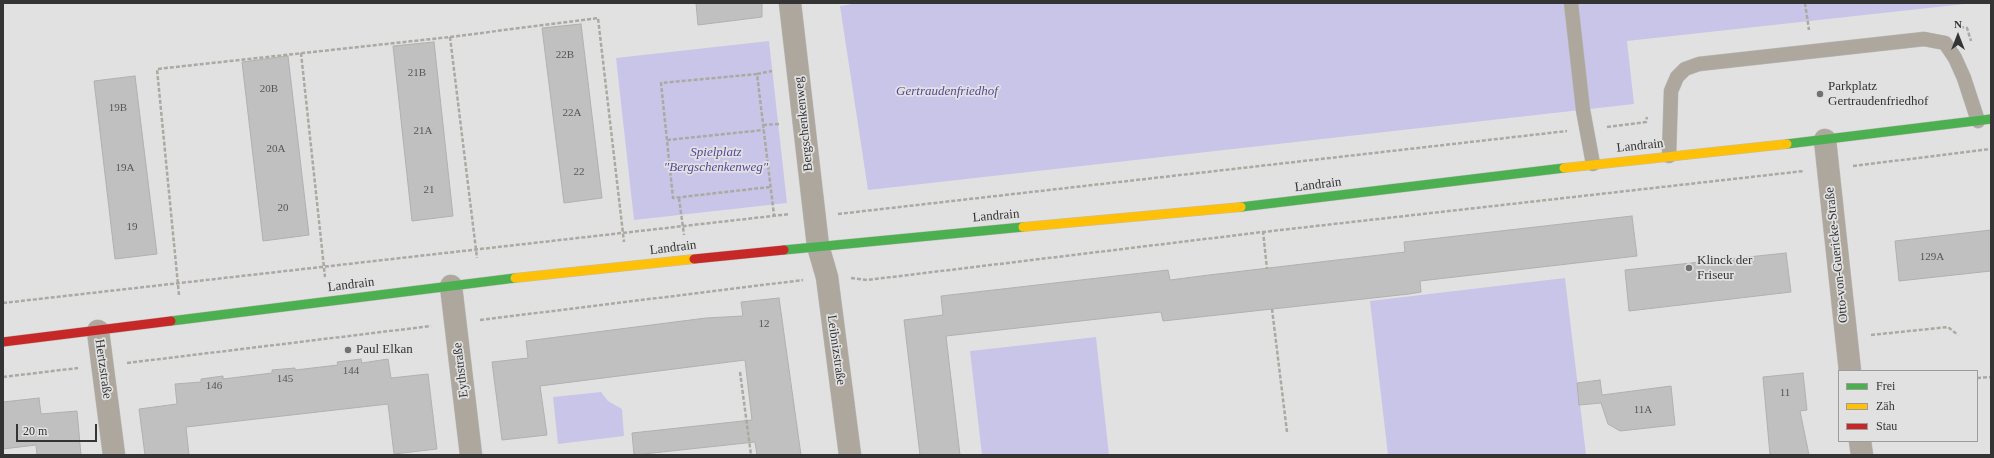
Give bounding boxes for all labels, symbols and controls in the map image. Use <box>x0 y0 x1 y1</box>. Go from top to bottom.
north arrow <box>1938 16 1978 56</box>
text: N <box>1954 18 1962 30</box>
house number: 22B <box>556 48 574 62</box>
house number: 21B <box>408 66 426 80</box>
street label: Bergschenkenweg <box>791 76 817 172</box>
place label: Parkplatz Gertraudenfriedhof <box>1828 79 1928 110</box>
house number: 20B <box>260 82 278 96</box>
park label: Gertraudenfriedhof <box>896 84 998 100</box>
marker: Parkplatz Gertraudenfriedhof <box>1815 89 1825 99</box>
house number: 19B <box>109 101 127 115</box>
house number: 22A <box>563 106 581 120</box>
house number: 21A <box>414 124 432 138</box>
street label: Landrain <box>1616 136 1664 156</box>
house number: 20A <box>267 142 285 156</box>
park label: Spielplatz "Bergschenkenweg" <box>664 145 768 176</box>
house number: 19A <box>116 161 134 175</box>
house number: 22 <box>574 165 584 179</box>
street label: Landrain <box>1294 174 1342 196</box>
house number: 21 <box>424 183 434 197</box>
street label: Otto-von-Guericke-Straße <box>1822 186 1852 324</box>
house number: 20 <box>278 201 288 215</box>
street label: Landrain <box>972 206 1020 226</box>
house number: 19 <box>126 220 138 234</box>
street label: Landrain <box>649 237 697 259</box>
house number: 129A <box>1920 250 1944 264</box>
place label: Klinck der Friseur <box>1697 253 1752 284</box>
marker: Klinck der Friseur <box>1684 263 1694 273</box>
street label: Landrain <box>327 274 375 296</box>
street label: Leibnizstraße <box>823 314 849 386</box>
house number: 12 <box>758 317 770 331</box>
street label: Hertzstraße <box>91 338 115 400</box>
street label: Eythstraße <box>450 341 472 399</box>
place label: Paul Elkan <box>356 342 413 358</box>
marker: Paul Elkan <box>343 345 353 355</box>
house number: 144 <box>343 364 359 378</box>
legend <box>1838 370 1978 442</box>
house number: 145 <box>277 372 293 386</box>
house number: 146 <box>206 379 222 393</box>
text: Frei <box>1876 379 1895 393</box>
house number: 11 <box>1780 386 1790 400</box>
text: Zäh <box>1876 399 1895 413</box>
house number: 11A <box>1634 403 1652 417</box>
scale bar <box>18 416 99 442</box>
text: Stau <box>1876 419 1897 433</box>
text: 20 m <box>23 424 47 438</box>

